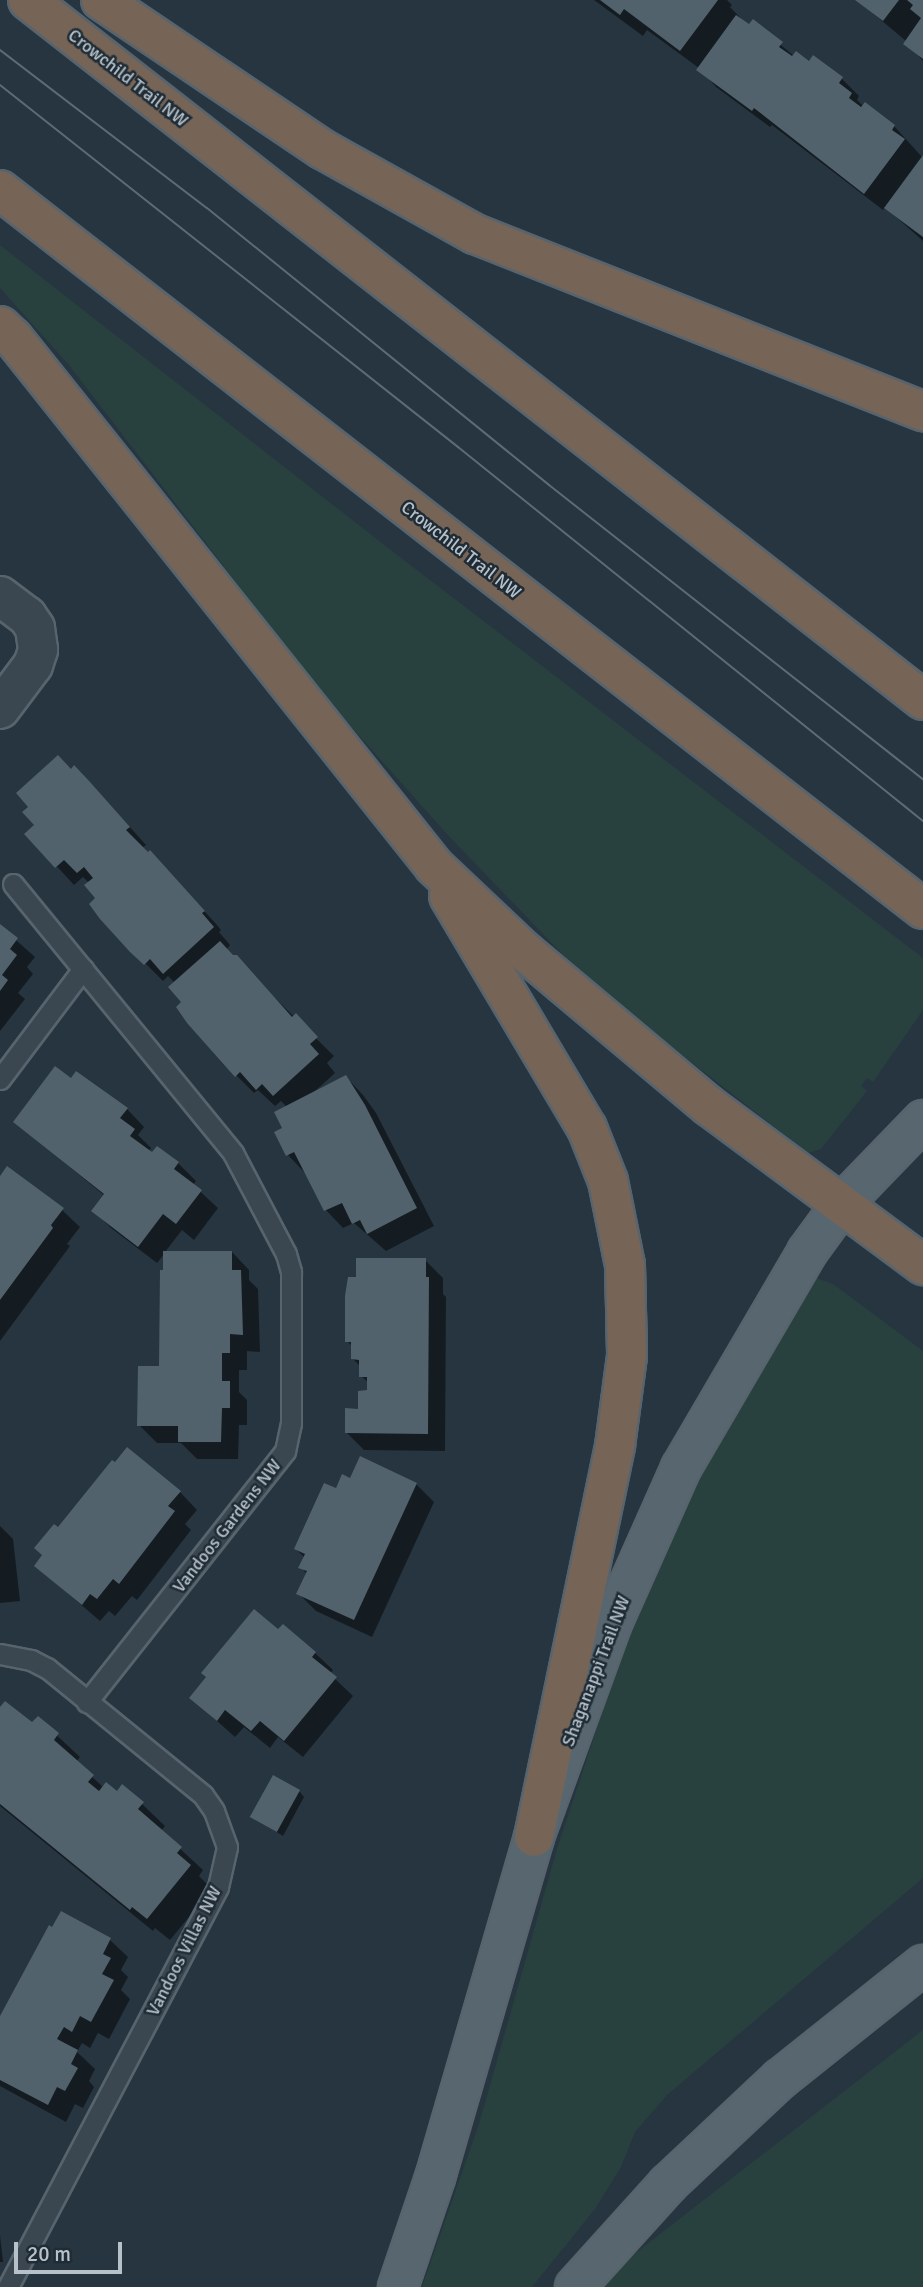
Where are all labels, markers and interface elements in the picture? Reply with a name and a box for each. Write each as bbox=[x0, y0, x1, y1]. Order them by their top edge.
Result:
street label: Crowchild Trail NW bbox=[64, 24, 192, 132]
street label: Crowchild Trail NW bbox=[397, 496, 525, 604]
street label: Vandoos Gardens NW bbox=[168, 1455, 286, 1597]
street label: Shaganappi Trail NW bbox=[557, 1593, 635, 1749]
street label: Vandoos Villas NW bbox=[142, 1882, 226, 2020]
scale bar bbox=[18, 2228, 126, 2272]
text: 20 m bbox=[27, 2241, 71, 2267]

